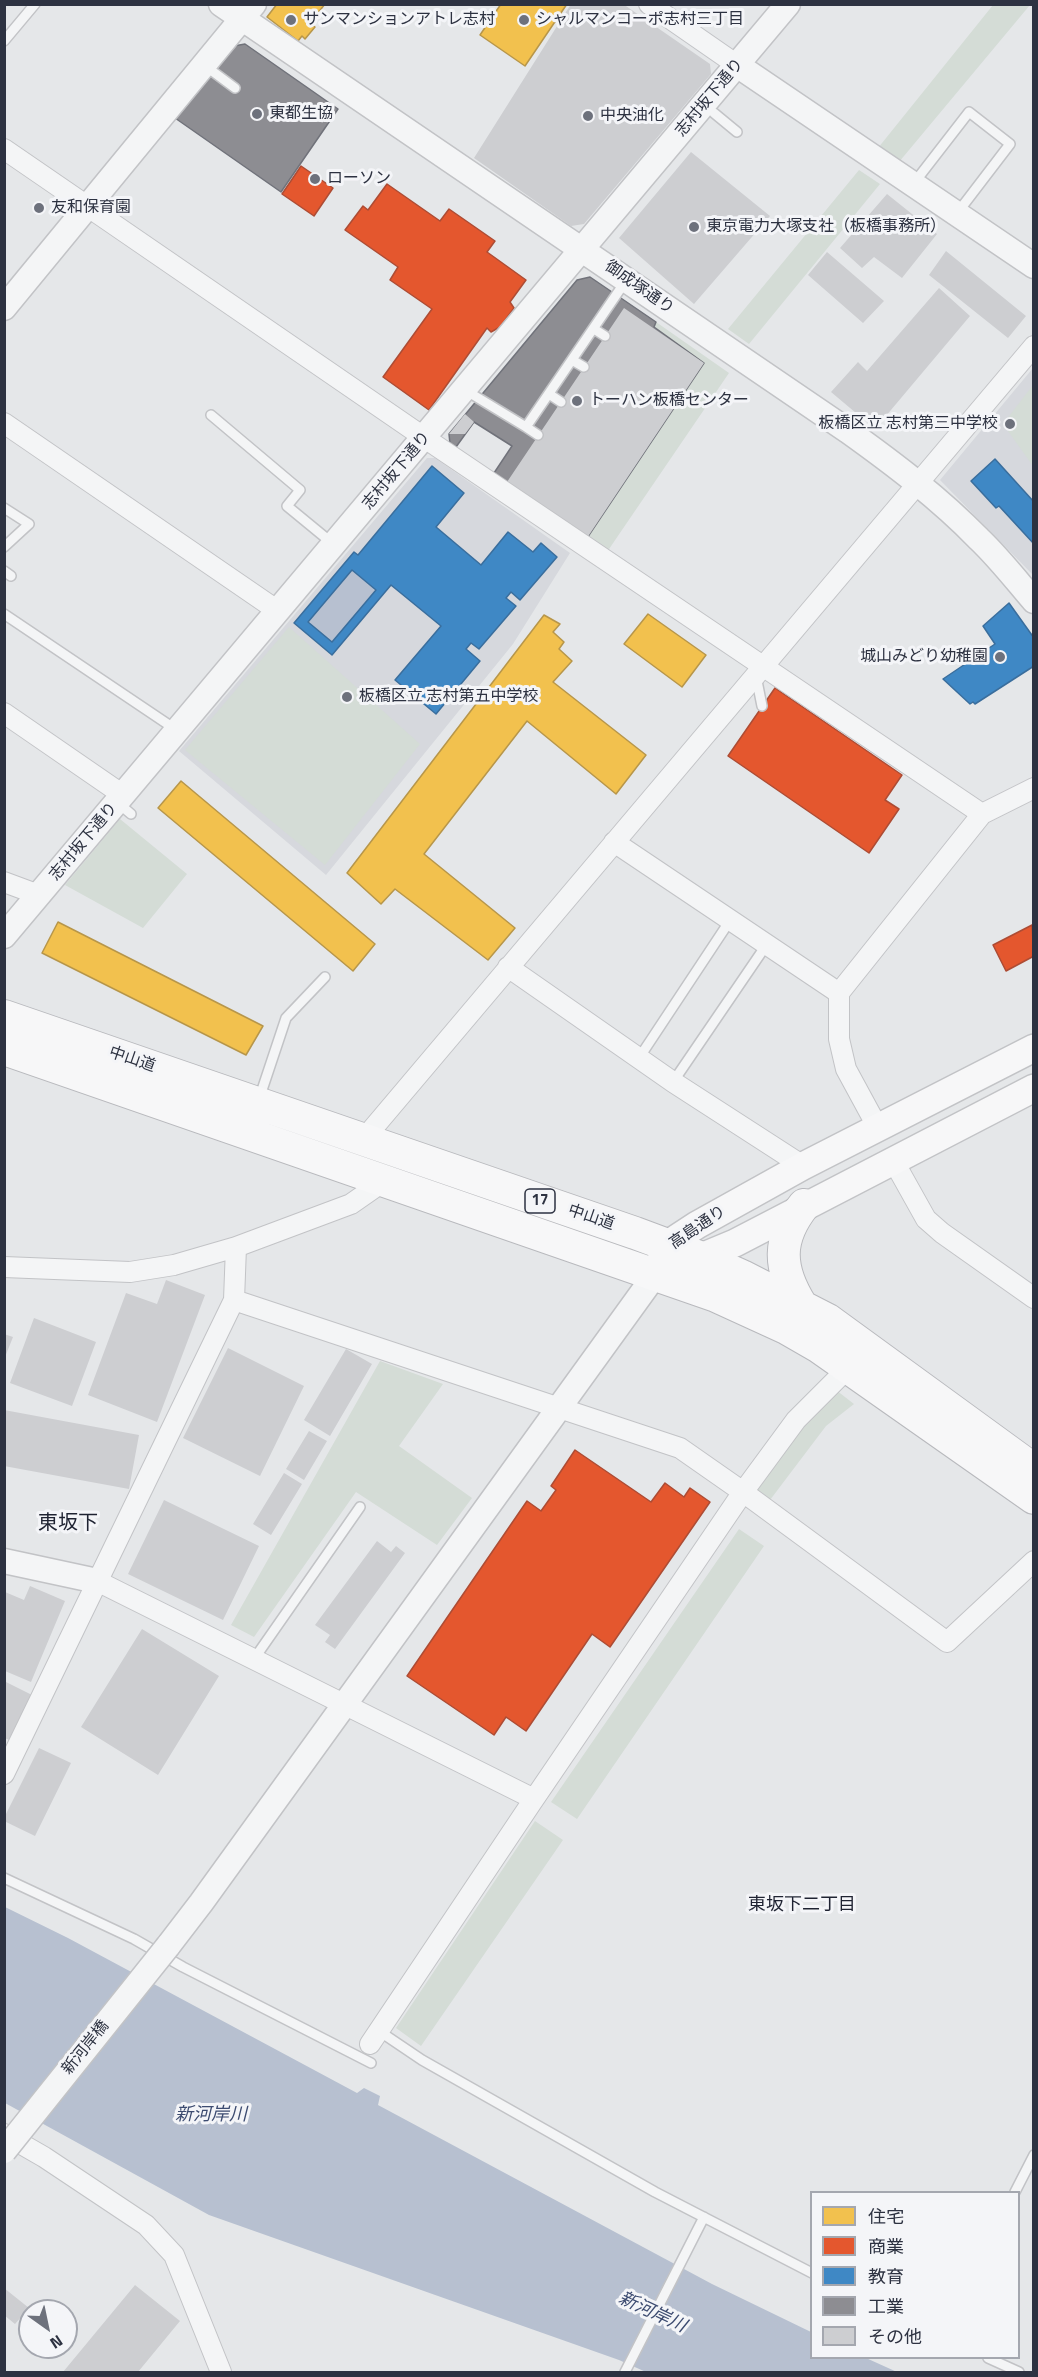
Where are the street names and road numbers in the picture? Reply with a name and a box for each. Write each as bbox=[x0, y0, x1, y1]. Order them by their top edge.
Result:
street label: 志村坂下通り bbox=[672, 55, 748, 141]
street label: 御成塚通り bbox=[601, 257, 677, 319]
street label: 志村坂下通り bbox=[359, 428, 435, 514]
street label: 志村坂下通り bbox=[46, 799, 122, 885]
street label: 中山道 bbox=[106, 1043, 158, 1077]
road number: 17 bbox=[525, 1189, 555, 1213]
street label: 中山道 bbox=[565, 1201, 617, 1235]
street label: 高島通り bbox=[666, 1202, 730, 1254]
street label: 新河岸橋 bbox=[58, 2017, 114, 2079]

